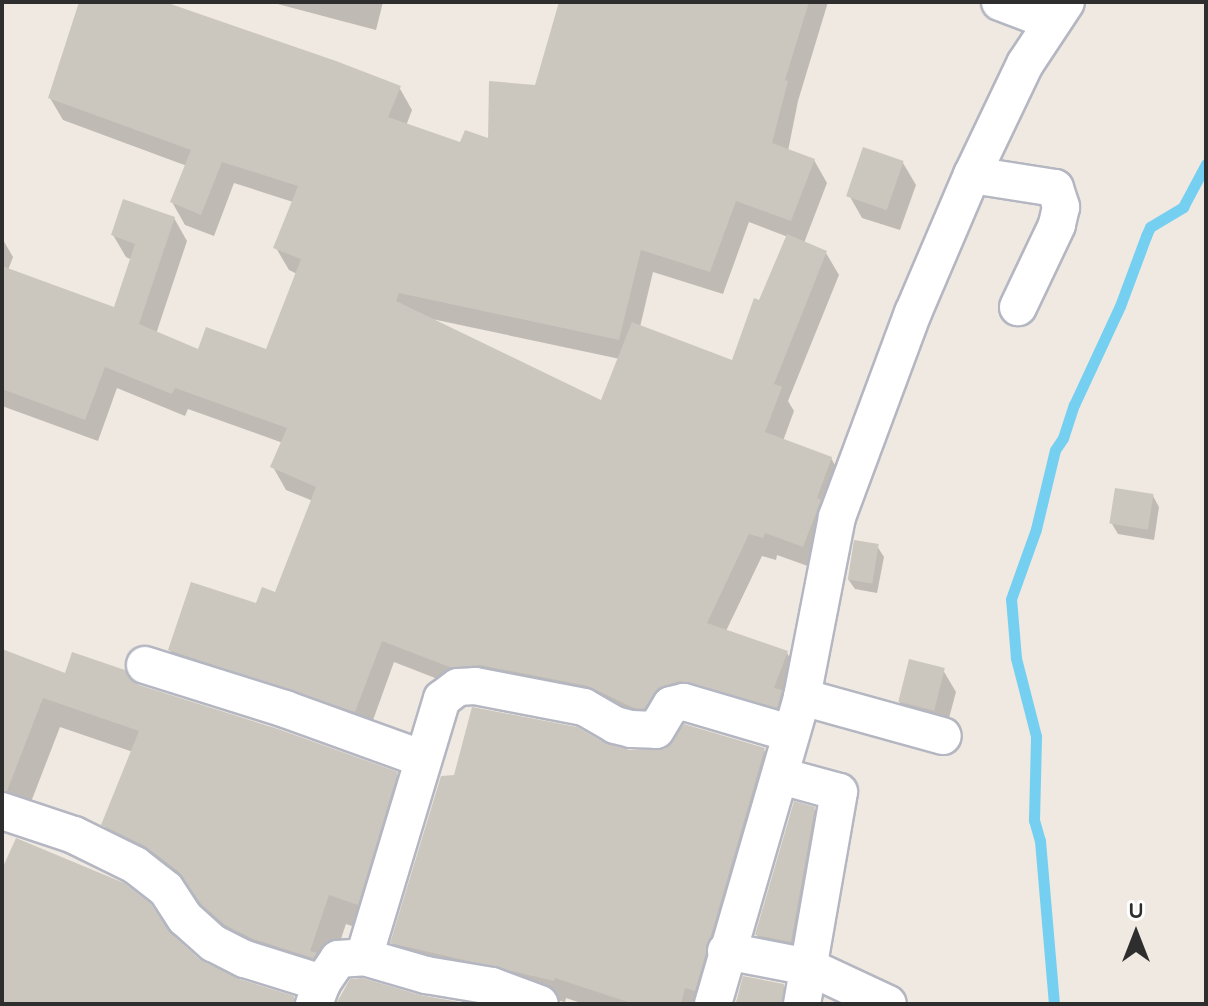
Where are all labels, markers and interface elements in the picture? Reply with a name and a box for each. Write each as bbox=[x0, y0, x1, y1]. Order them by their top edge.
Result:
north arrow bbox=[1096, 894, 1176, 974]
text: U bbox=[1128, 896, 1144, 924]

